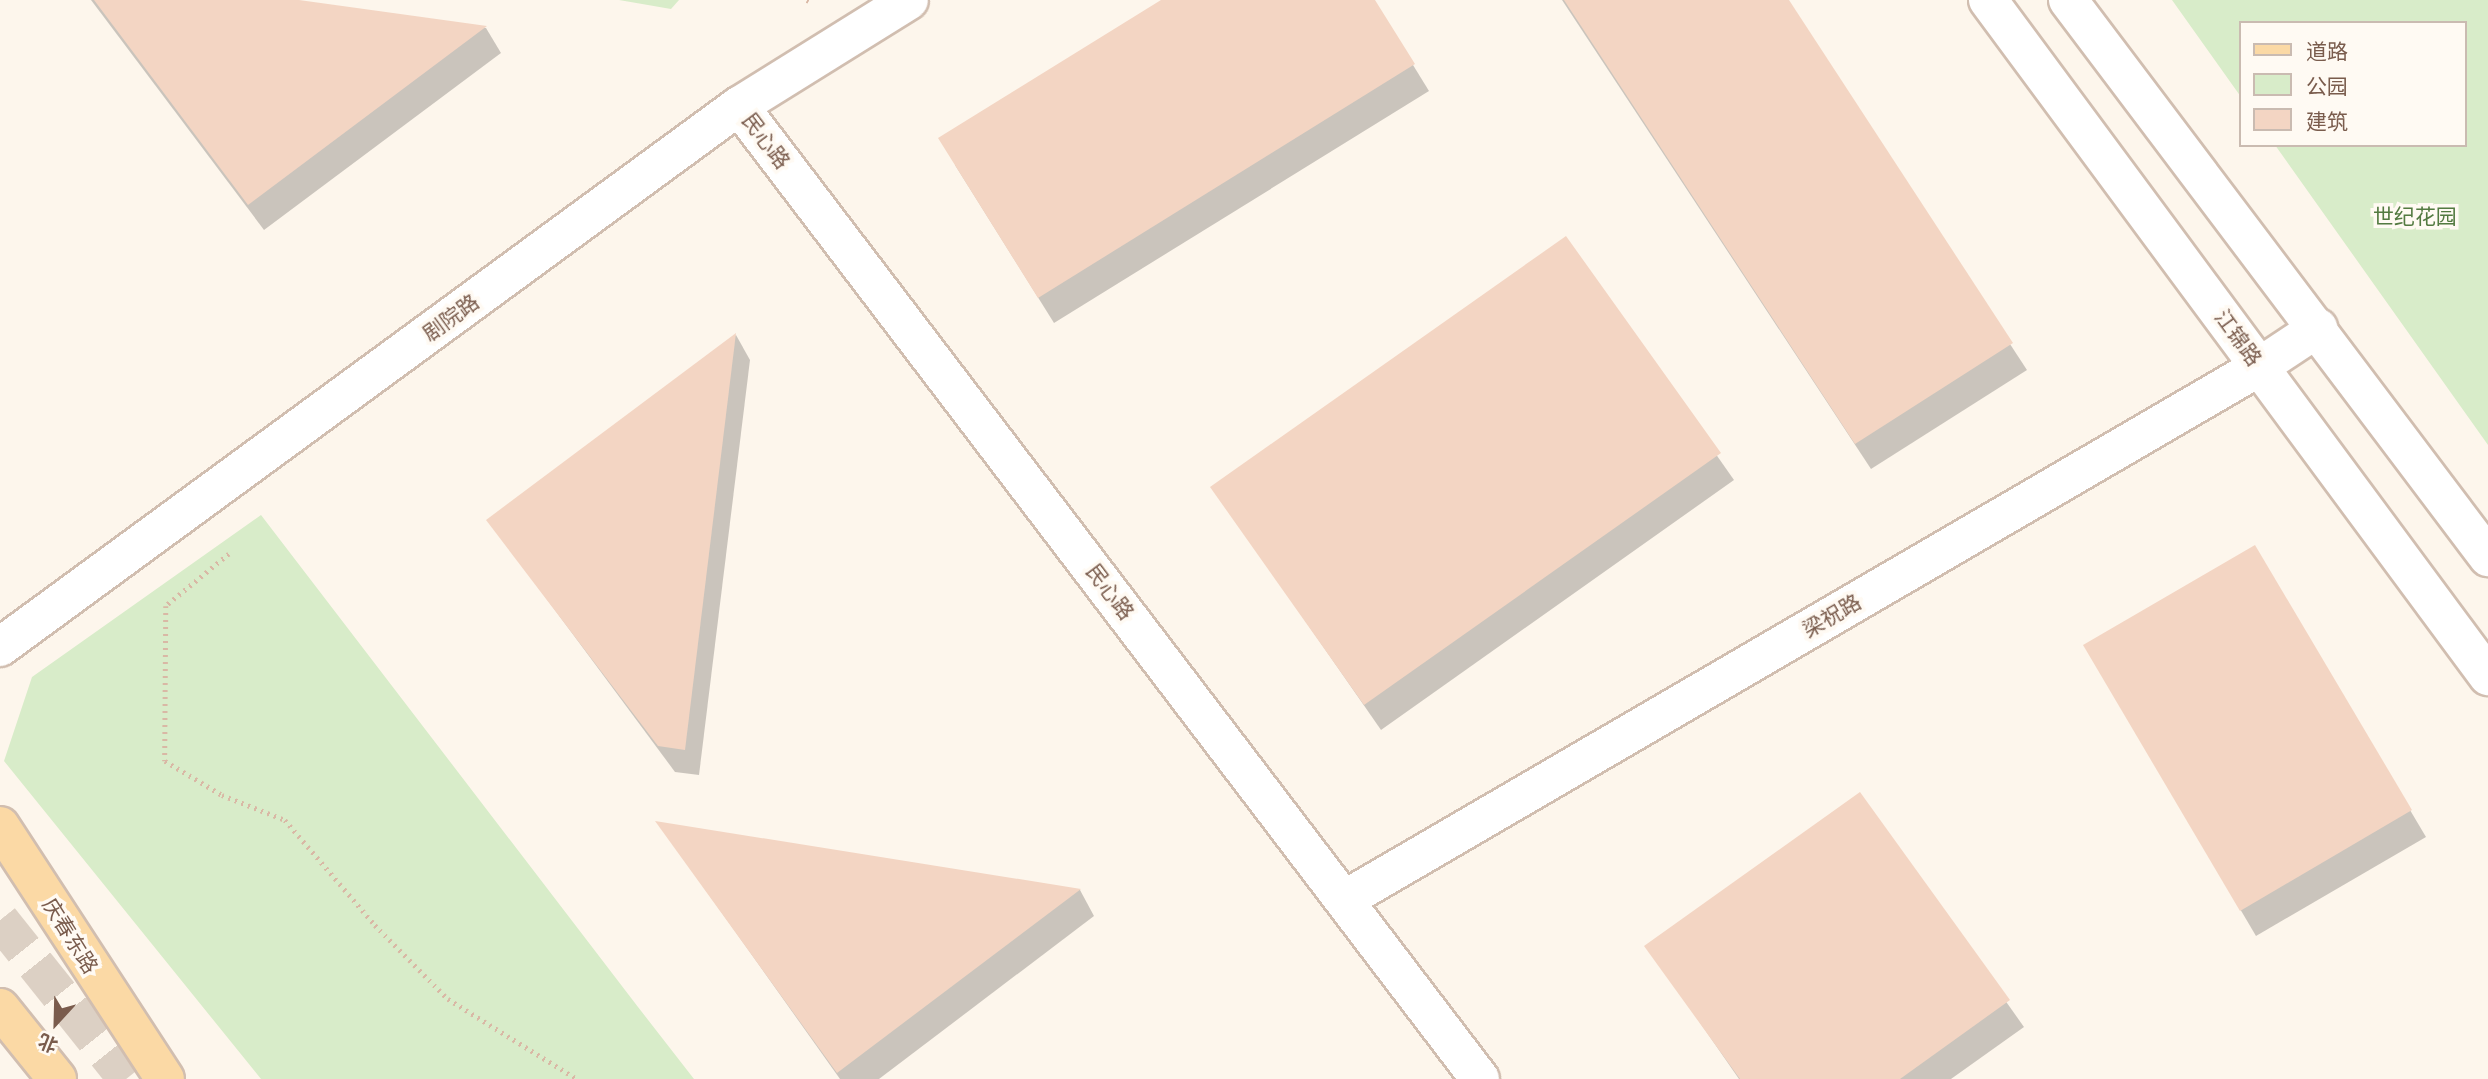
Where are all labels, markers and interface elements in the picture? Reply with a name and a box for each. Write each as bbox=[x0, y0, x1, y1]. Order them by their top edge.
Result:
legend bbox=[2240, 21, 2467, 147]
text: 道路 bbox=[2306, 39, 2348, 64]
text: 公园 bbox=[2306, 74, 2348, 99]
street label: 民心路 bbox=[737, 108, 795, 174]
text: 建筑 bbox=[2306, 109, 2348, 134]
park label: 世纪花园 bbox=[2373, 204, 2457, 230]
street label: 剧院路 bbox=[418, 289, 484, 347]
street label: 江锦路 bbox=[2209, 305, 2267, 371]
street label: 民心路 bbox=[1081, 559, 1139, 625]
street label: 梁祝路 bbox=[1798, 589, 1866, 643]
street label: 庆春东路 bbox=[37, 894, 103, 978]
north arrow bbox=[21, 988, 91, 1058]
text: 北 bbox=[35, 1029, 61, 1057]

